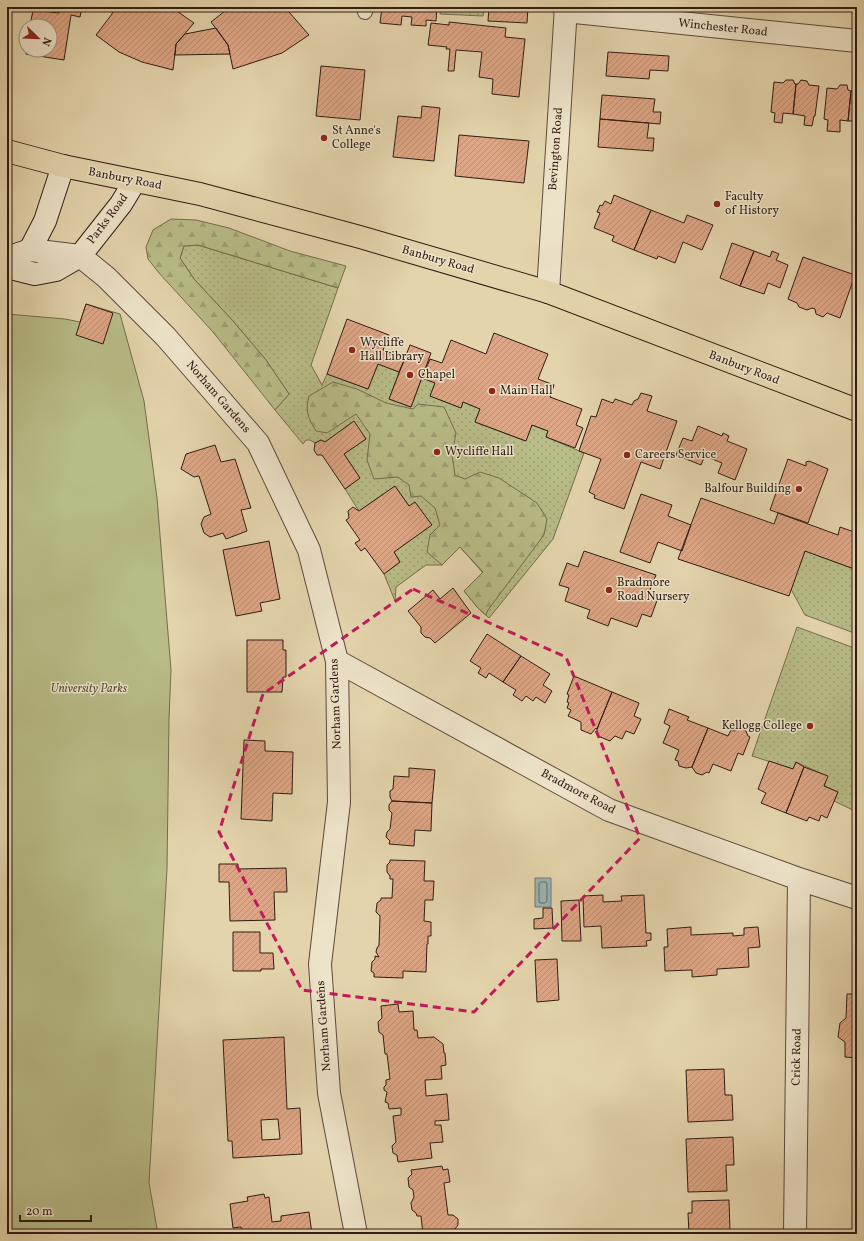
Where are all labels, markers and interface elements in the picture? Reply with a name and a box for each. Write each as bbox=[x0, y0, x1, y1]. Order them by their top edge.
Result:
street label: Winchester Road bbox=[678, 15, 769, 41]
north arrow bbox=[18, 18, 58, 58]
text: N bbox=[37, 35, 54, 48]
street label: Bevington Road bbox=[545, 107, 567, 191]
place label: St Anne's College bbox=[332, 123, 381, 153]
marker: St Anne's College bbox=[319, 133, 329, 143]
street label: Banbury Road bbox=[87, 164, 163, 194]
place label: Faculty of History bbox=[725, 189, 779, 219]
street label: Parks Road bbox=[84, 190, 132, 247]
marker: Faculty of History bbox=[712, 199, 722, 209]
street label: Banbury Road bbox=[400, 242, 476, 278]
place label: Wycliffe Hall Library bbox=[360, 335, 425, 365]
marker: Wycliffe Hall Library bbox=[347, 345, 357, 355]
street label: Banbury Road bbox=[706, 347, 782, 389]
street label: Norham Gardens bbox=[182, 357, 254, 437]
place label: Chapel bbox=[418, 367, 456, 383]
marker: Chapel bbox=[405, 370, 415, 380]
place label: Main Hall bbox=[500, 383, 553, 399]
marker: Main Hall bbox=[487, 386, 497, 396]
place label: Wycliffe Hall bbox=[445, 444, 514, 460]
marker: Wycliffe Hall bbox=[432, 447, 442, 457]
place label: Careers Service bbox=[635, 447, 716, 463]
marker: Careers Service bbox=[622, 450, 632, 460]
place label: Balfour Building bbox=[704, 481, 791, 497]
marker: Balfour Building bbox=[794, 484, 804, 494]
place label: Bradmore Road Nursery bbox=[617, 575, 690, 605]
marker: Bradmore Road Nursery bbox=[604, 585, 614, 595]
street label: Norham Gardens bbox=[326, 658, 346, 750]
park label: University Parks bbox=[51, 681, 128, 697]
place label: Kellogg College bbox=[722, 718, 802, 734]
marker: Kellogg College bbox=[805, 721, 815, 731]
street label: Bradmore Road bbox=[538, 766, 618, 819]
street label: Norham Gardens bbox=[313, 980, 335, 1072]
street label: Crick Road bbox=[788, 1028, 806, 1086]
scale bar bbox=[20, 1197, 91, 1223]
text: 20 m bbox=[26, 1204, 53, 1220]

